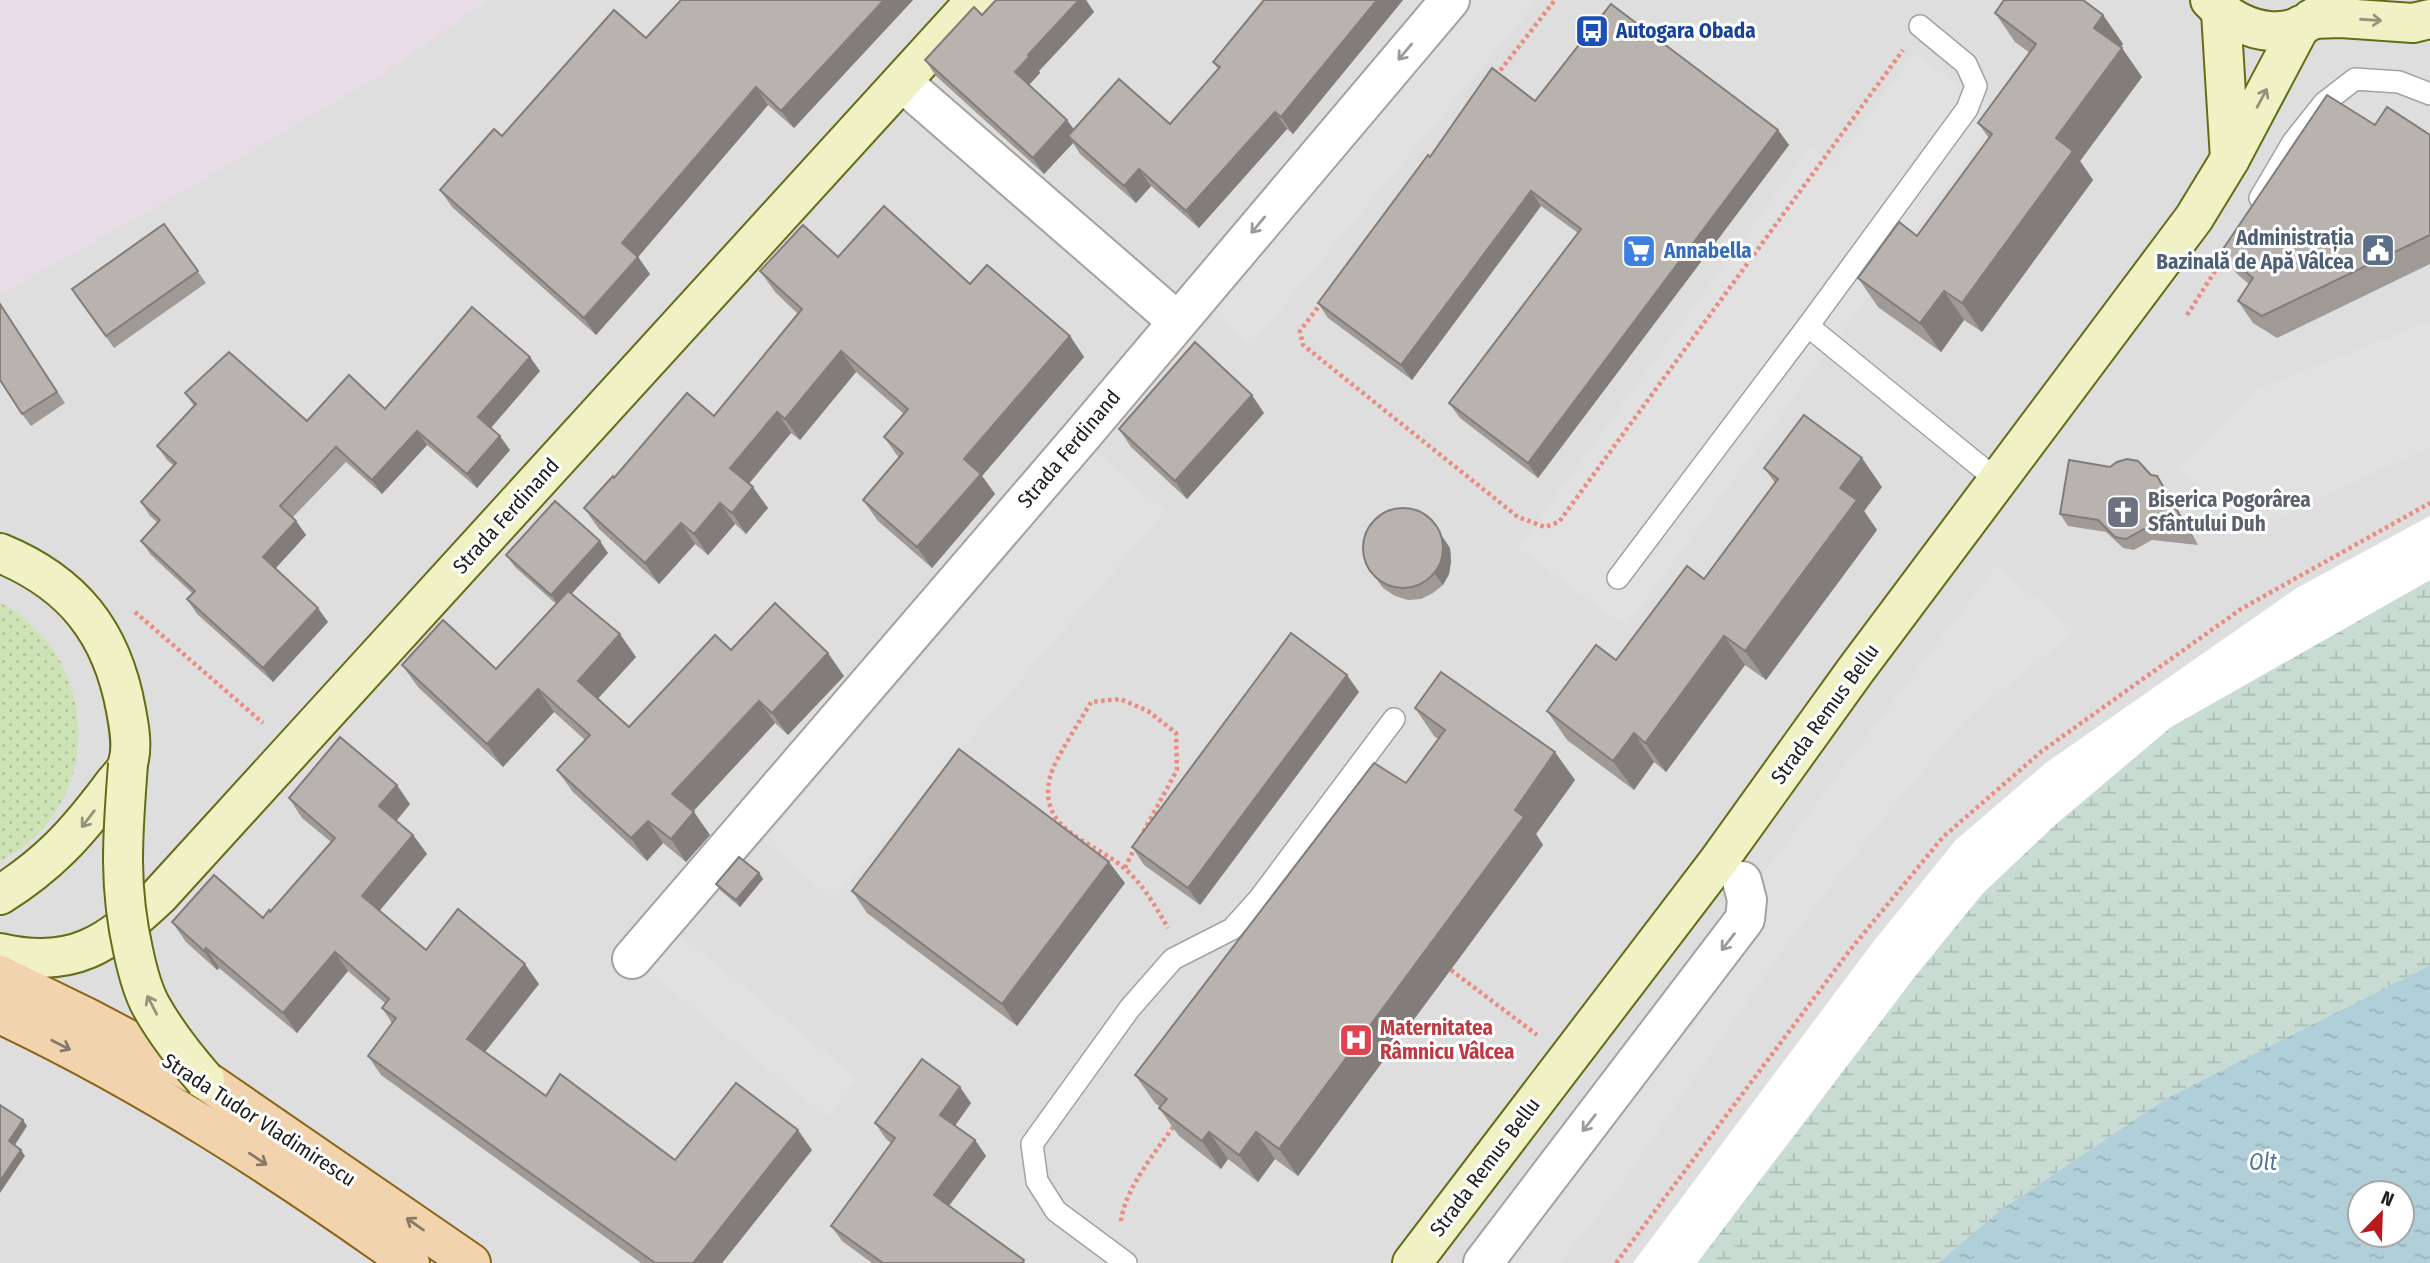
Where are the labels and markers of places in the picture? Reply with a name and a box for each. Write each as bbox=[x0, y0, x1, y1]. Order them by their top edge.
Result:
bus stop icon: Autogara Obada bbox=[1573, 12, 1611, 50]
place label: Autogara Obada bbox=[1615, 18, 1756, 44]
place label: Administrația Bazinală de Apă Vâlcea bbox=[2156, 225, 2354, 275]
public building icon: Administrația Bazinală de Apă Vâlcea bbox=[2359, 231, 2397, 269]
supermarket icon: Annabella bbox=[1620, 232, 1658, 270]
place label: Annabella bbox=[1663, 238, 1752, 264]
place label: Biserica Pogorârea Sfântului Duh bbox=[2148, 487, 2311, 537]
church icon: Biserica Pogorârea Sfântului Duh bbox=[2104, 493, 2142, 531]
place label: Maternitatea Râmnicu Vâlcea bbox=[1380, 1015, 1514, 1065]
hospital icon: Maternitatea Râmnicu Vâlcea bbox=[1337, 1021, 1375, 1059]

